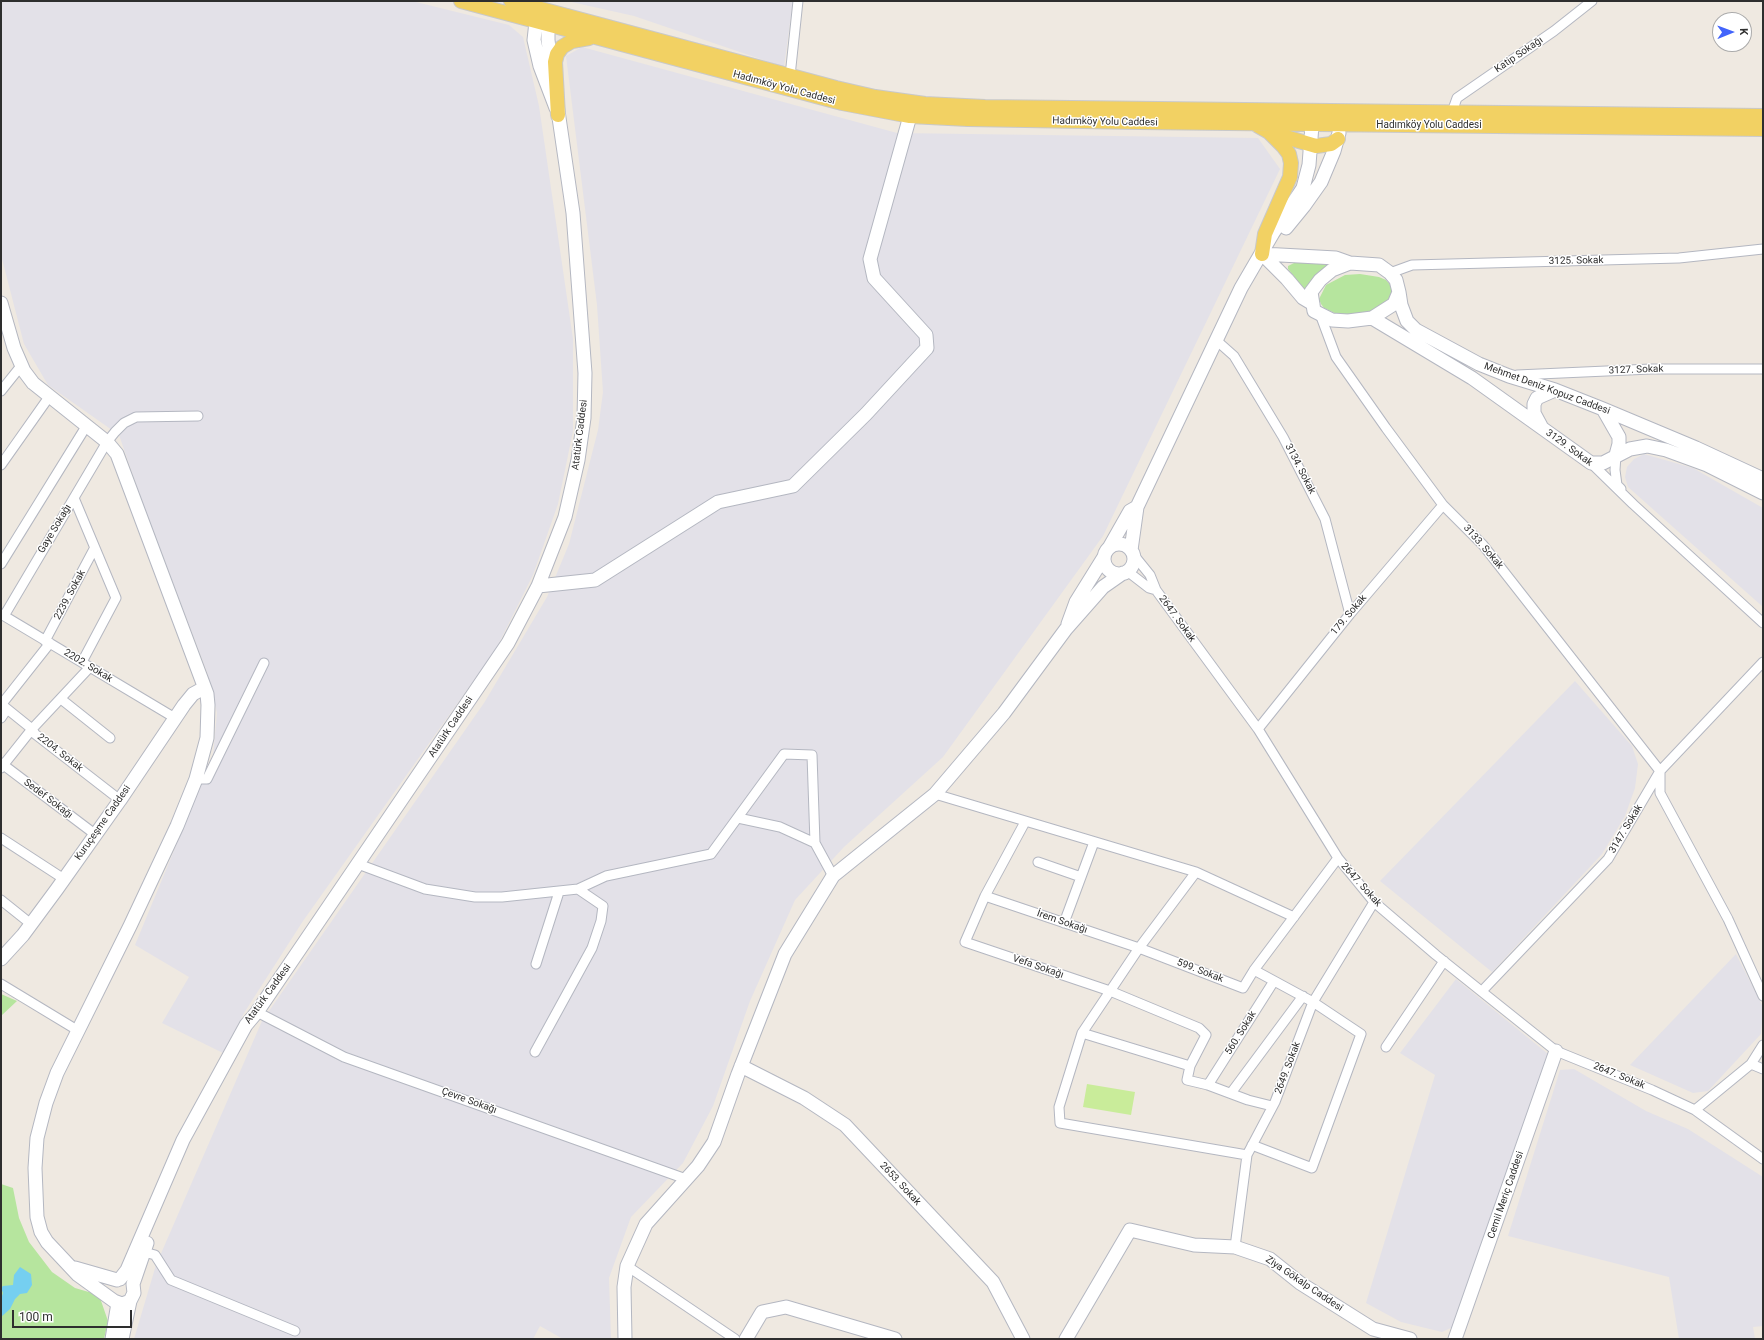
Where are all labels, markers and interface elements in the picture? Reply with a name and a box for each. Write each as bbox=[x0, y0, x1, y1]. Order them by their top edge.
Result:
north arrow bbox=[1712, 12, 1752, 52]
text: K bbox=[1737, 28, 1750, 35]
street label: Katip Sokağı bbox=[1493, 34, 1545, 76]
street label: Hadımköy Yolu Caddesi bbox=[732, 69, 836, 107]
street label: Hadımköy Yolu Caddesi bbox=[1052, 115, 1158, 129]
street label: Hadımköy Yolu Caddesi bbox=[1376, 119, 1482, 131]
street label: 3125. Sokak bbox=[1548, 255, 1604, 267]
street label: Mehmet Deniz Kopuz Caddesi bbox=[1482, 361, 1612, 417]
street label: 3127. Sokak bbox=[1608, 363, 1664, 377]
street label: Atatürk Caddesi bbox=[570, 399, 590, 471]
street label: 3129. Sokak bbox=[1543, 427, 1595, 469]
street label: 3134. Sokak bbox=[1282, 442, 1318, 496]
street label: Gaye Sokağı bbox=[36, 502, 74, 556]
street label: 3133. Sokak bbox=[1460, 522, 1506, 572]
street label: 2239. Sokak bbox=[52, 568, 88, 622]
street label: 179. Sokak bbox=[1329, 592, 1369, 638]
street label: 2647. Sokak bbox=[1156, 593, 1198, 645]
street label: 2202. Sokak bbox=[61, 647, 115, 685]
street label: Atatürk Caddesi bbox=[426, 694, 476, 760]
street label: 2204. Sokak bbox=[35, 731, 85, 775]
street label: Sedef Sokağı bbox=[21, 777, 75, 821]
street label: Kuruçeşme Caddesi bbox=[73, 783, 133, 863]
street label: 3147. Sokak bbox=[1607, 802, 1645, 856]
street label: 2647. Sokak bbox=[1338, 861, 1384, 909]
street label: İrem Sokağı bbox=[1035, 908, 1089, 936]
street label: Vefa Sokağı bbox=[1011, 953, 1065, 981]
street label: 599. Sokak bbox=[1175, 957, 1225, 985]
street label: Atatürk Caddesi bbox=[242, 962, 294, 1026]
street label: 560. Sokak bbox=[1223, 1009, 1259, 1057]
street label: 2649. Sokak bbox=[1273, 1040, 1303, 1096]
street label: 2647. Sokak bbox=[1591, 1060, 1647, 1092]
street label: Çevre Sokağı bbox=[440, 1085, 498, 1117]
street label: Cemil Meriç Caddesi bbox=[1485, 1150, 1527, 1240]
street label: 2653. Sokak bbox=[877, 1160, 923, 1208]
street label: Ziya Gökalp Caddesi bbox=[1263, 1254, 1345, 1314]
scale bar bbox=[14, 1302, 134, 1328]
text: 100 m bbox=[19, 1310, 53, 1324]

